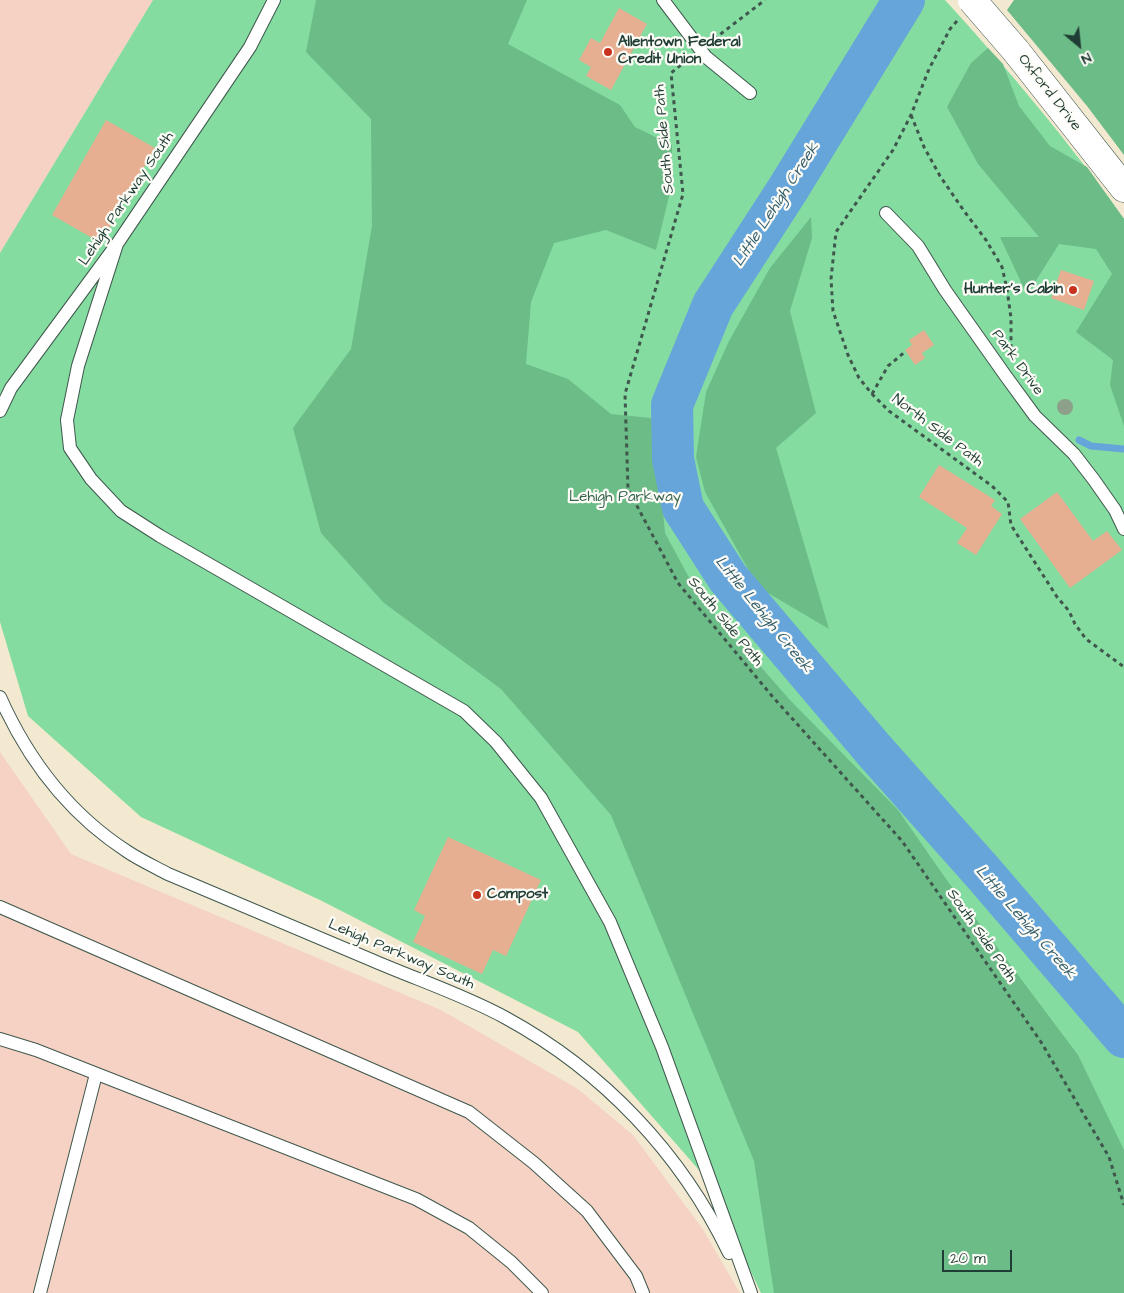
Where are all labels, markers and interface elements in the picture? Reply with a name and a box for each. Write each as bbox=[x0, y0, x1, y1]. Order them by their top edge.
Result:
north arrow bbox=[1054, 20, 1104, 70]
place label: Allentown Federal Credit Union bbox=[618, 34, 741, 69]
marker: Allentown Federal Credit Union bbox=[602, 46, 614, 58]
text: N bbox=[1077, 47, 1095, 69]
street label: Oxford Drive bbox=[1013, 51, 1085, 135]
street label: South Side Path bbox=[651, 84, 679, 194]
street label: Lehigh Parkway South bbox=[76, 129, 178, 269]
water label: Little Lehigh Creek bbox=[730, 139, 824, 271]
place label: Hunter's Cabin bbox=[964, 281, 1063, 299]
marker: Hunter's Cabin bbox=[1067, 284, 1079, 296]
street label: Park Drive bbox=[987, 327, 1047, 399]
street label: North Side Path bbox=[888, 391, 986, 471]
park label: Lehigh Parkway bbox=[569, 489, 681, 507]
water label: Little Lehigh Creek bbox=[710, 553, 816, 677]
street label: South Side Path bbox=[684, 574, 766, 670]
water label: Little Lehigh Creek bbox=[971, 862, 1079, 984]
place label: Compost bbox=[487, 886, 548, 904]
street label: South Side Path bbox=[942, 886, 1020, 986]
marker: Compost bbox=[471, 889, 483, 901]
street label: Lehigh Parkway South bbox=[325, 916, 477, 994]
scale bar bbox=[944, 1240, 1014, 1272]
text: 20 m bbox=[950, 1248, 986, 1269]

